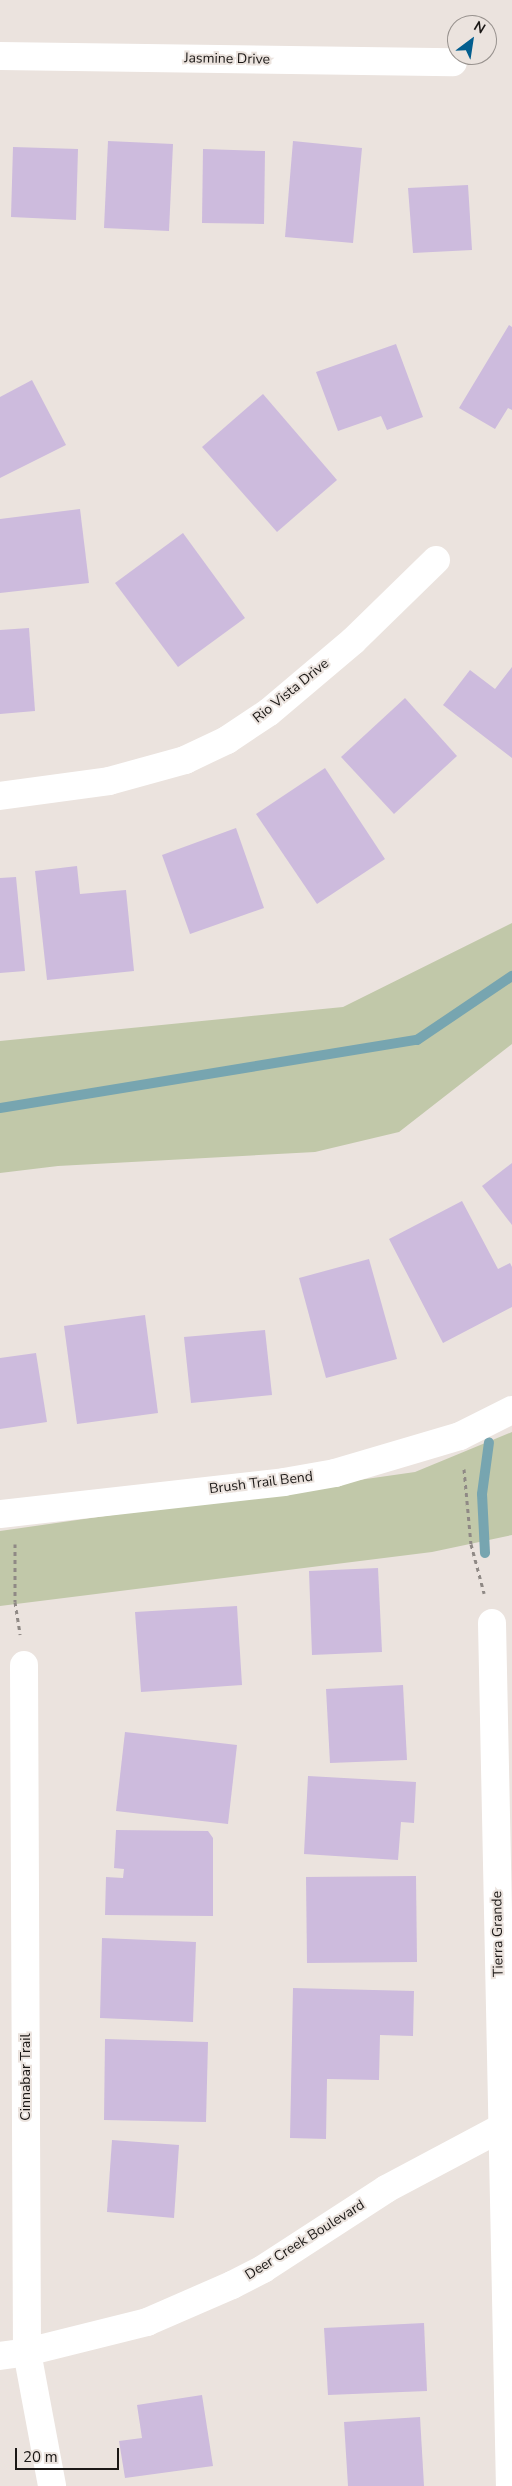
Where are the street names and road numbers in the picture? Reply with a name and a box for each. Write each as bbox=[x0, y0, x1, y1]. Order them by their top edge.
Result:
street label: Jasmine Drive bbox=[184, 50, 270, 68]
street label: Rio Vista Drive bbox=[250, 655, 332, 727]
street label: Brush Trail Bend bbox=[208, 1468, 314, 1498]
street label: Tierra Grande bbox=[489, 1891, 507, 1977]
street label: Cinnabar Trail bbox=[18, 2033, 34, 2121]
street label: Deer Creek Boulevard bbox=[242, 2196, 368, 2284]

